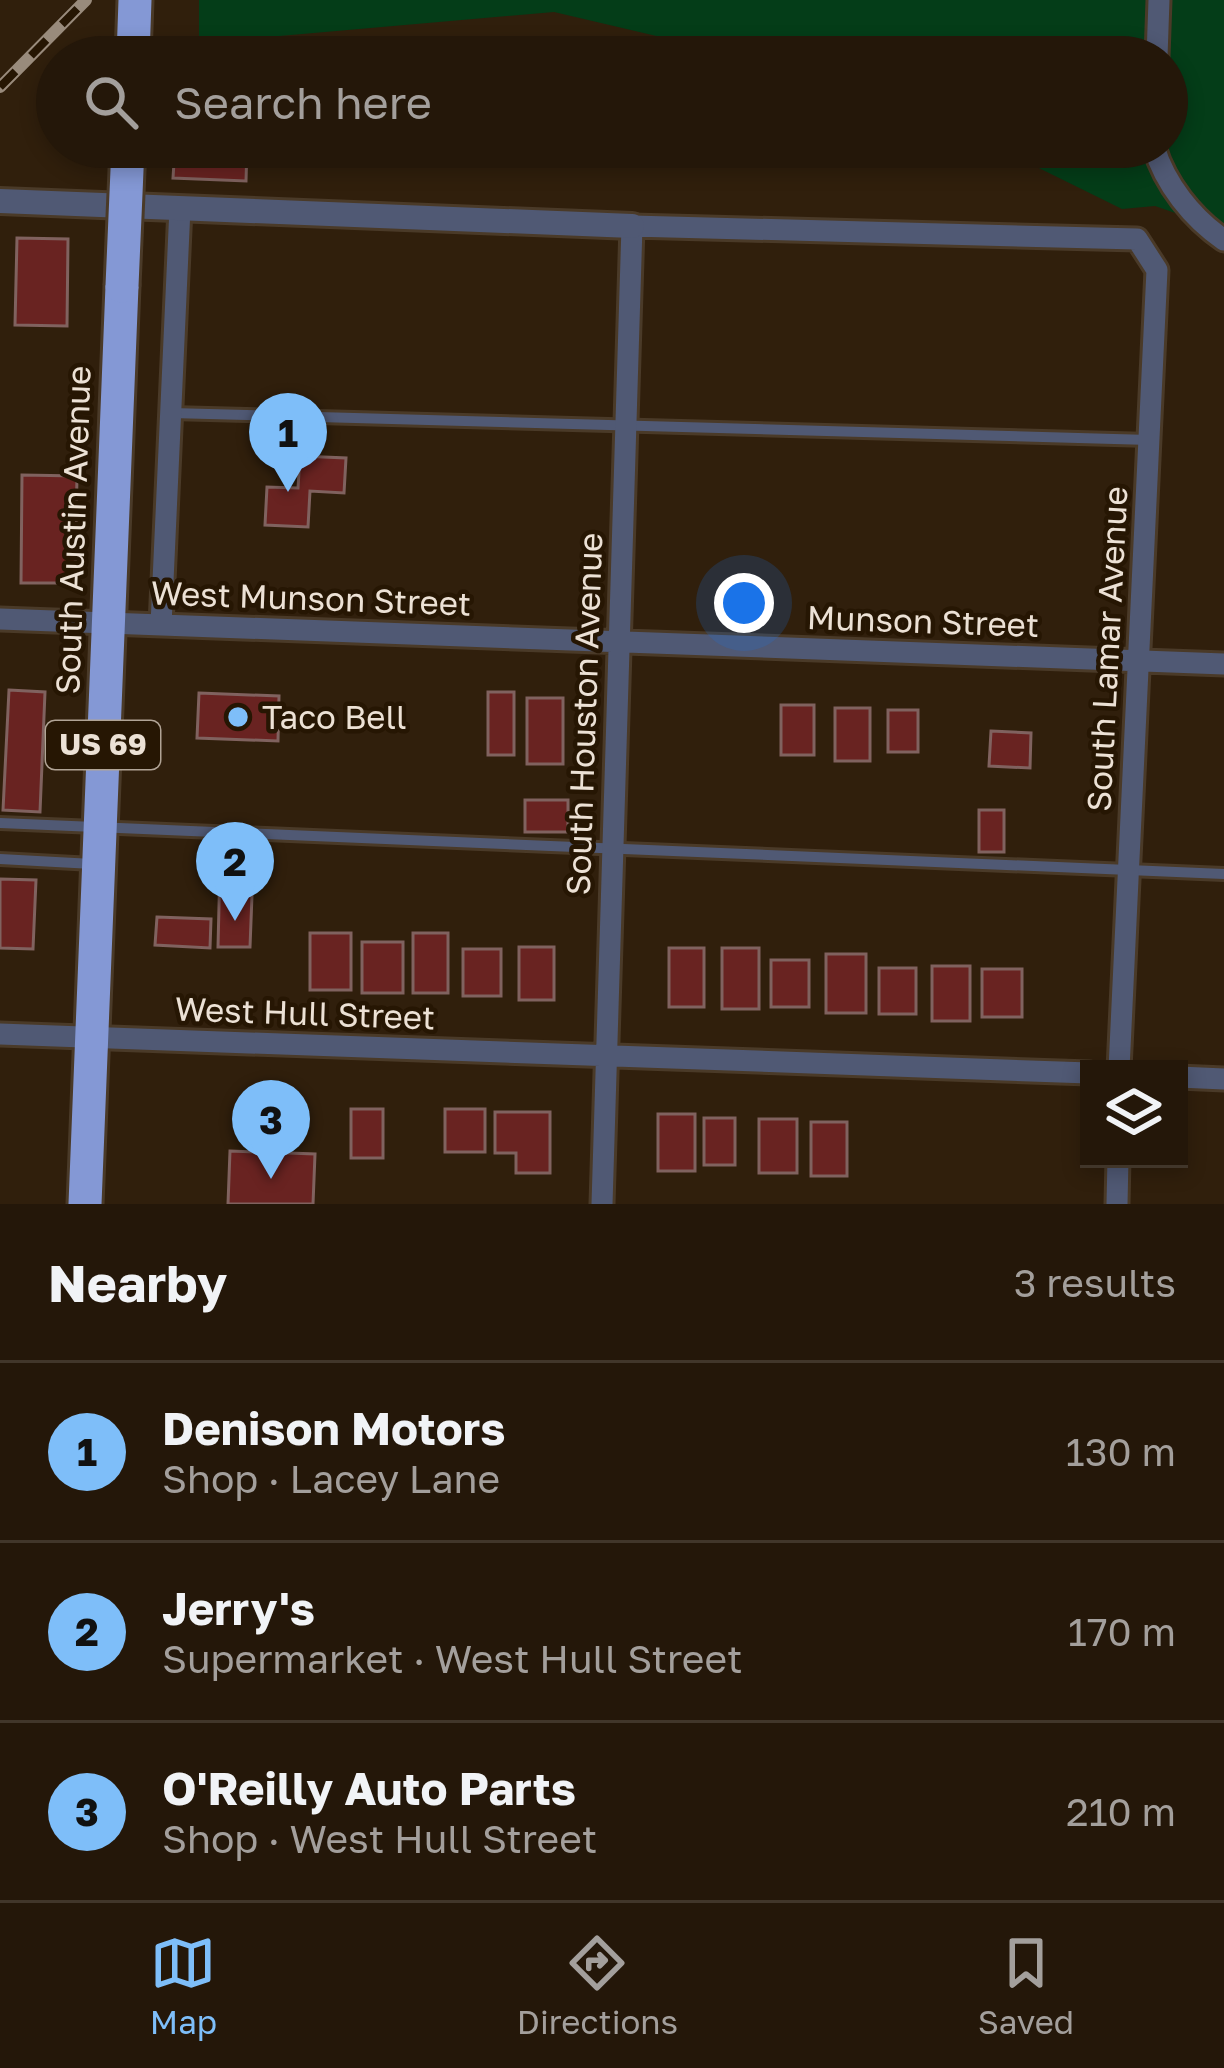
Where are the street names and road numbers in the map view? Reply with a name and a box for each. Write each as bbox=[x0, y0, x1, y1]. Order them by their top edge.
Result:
street label: South Austin Avenue bbox=[47, 365, 98, 695]
street label: South Lamar Avenue bbox=[1078, 485, 1135, 813]
street label: South Houston Avenue bbox=[558, 532, 609, 896]
street label: West Munson Street bbox=[150, 572, 472, 623]
street label: Munson Street bbox=[806, 597, 1040, 644]
road number: US 69 bbox=[46, 721, 160, 769]
street label: West Hull Street bbox=[174, 988, 436, 1037]

